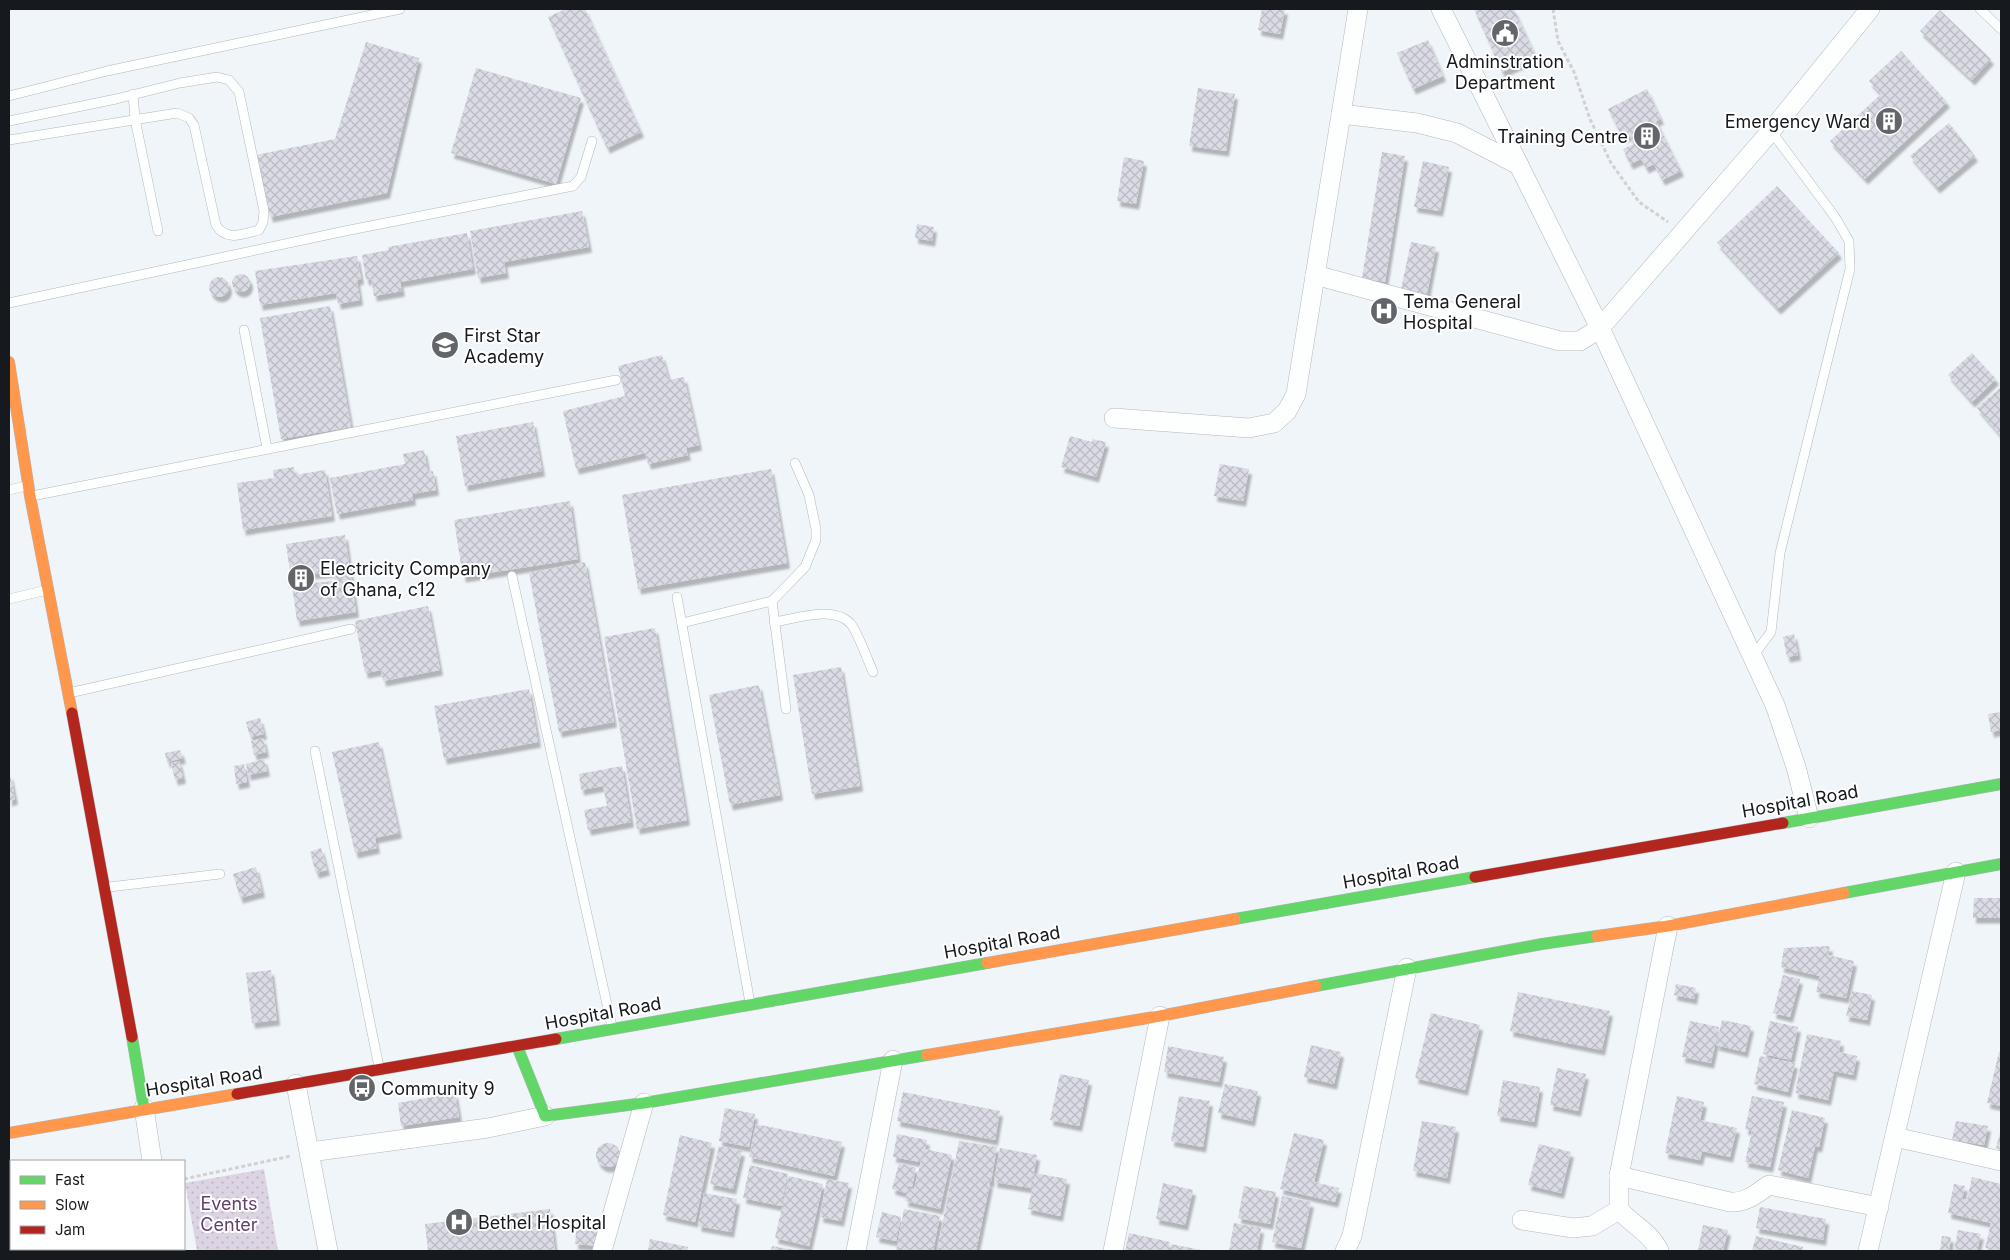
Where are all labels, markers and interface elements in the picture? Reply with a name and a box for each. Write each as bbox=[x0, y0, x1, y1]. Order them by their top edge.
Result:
public building icon: Adminstration Department bbox=[1490, 18, 1520, 48]
place label: Adminstration Department bbox=[1446, 51, 1564, 93]
building icon: Emergency Ward bbox=[1874, 106, 1904, 136]
place label: Emergency Ward bbox=[1725, 111, 1870, 132]
building icon: Training Centre bbox=[1632, 121, 1662, 151]
place label: Training Centre bbox=[1497, 126, 1628, 147]
place label: Tema General Hospital bbox=[1403, 291, 1521, 333]
hospital icon: Tema General Hospital bbox=[1369, 296, 1399, 326]
place label: First Star Academy bbox=[464, 325, 544, 367]
school or university icon: First Star Academy bbox=[430, 330, 460, 360]
place label: Electricity Company of Ghana, c12 bbox=[320, 558, 491, 600]
building icon: Electricity Company of Ghana, c12 bbox=[286, 563, 316, 593]
street label: Hospital Road bbox=[1740, 780, 1860, 822]
street label: Hospital Road bbox=[1341, 851, 1461, 893]
street label: Hospital Road bbox=[942, 921, 1062, 963]
street label: Hospital Road bbox=[543, 992, 663, 1034]
street label: Hospital Road bbox=[144, 1061, 264, 1101]
bus stop icon: Community 9 bbox=[347, 1073, 377, 1103]
place label: Community 9 bbox=[381, 1078, 495, 1099]
legend bbox=[10, 1160, 185, 1250]
text: Fast bbox=[55, 1170, 85, 1189]
park label: Events Center bbox=[200, 1193, 258, 1235]
text: Slow bbox=[55, 1195, 89, 1214]
hospital icon: Bethel Hospital bbox=[444, 1207, 474, 1237]
place label: Bethel Hospital bbox=[478, 1212, 606, 1233]
text: Jam bbox=[55, 1220, 85, 1239]

